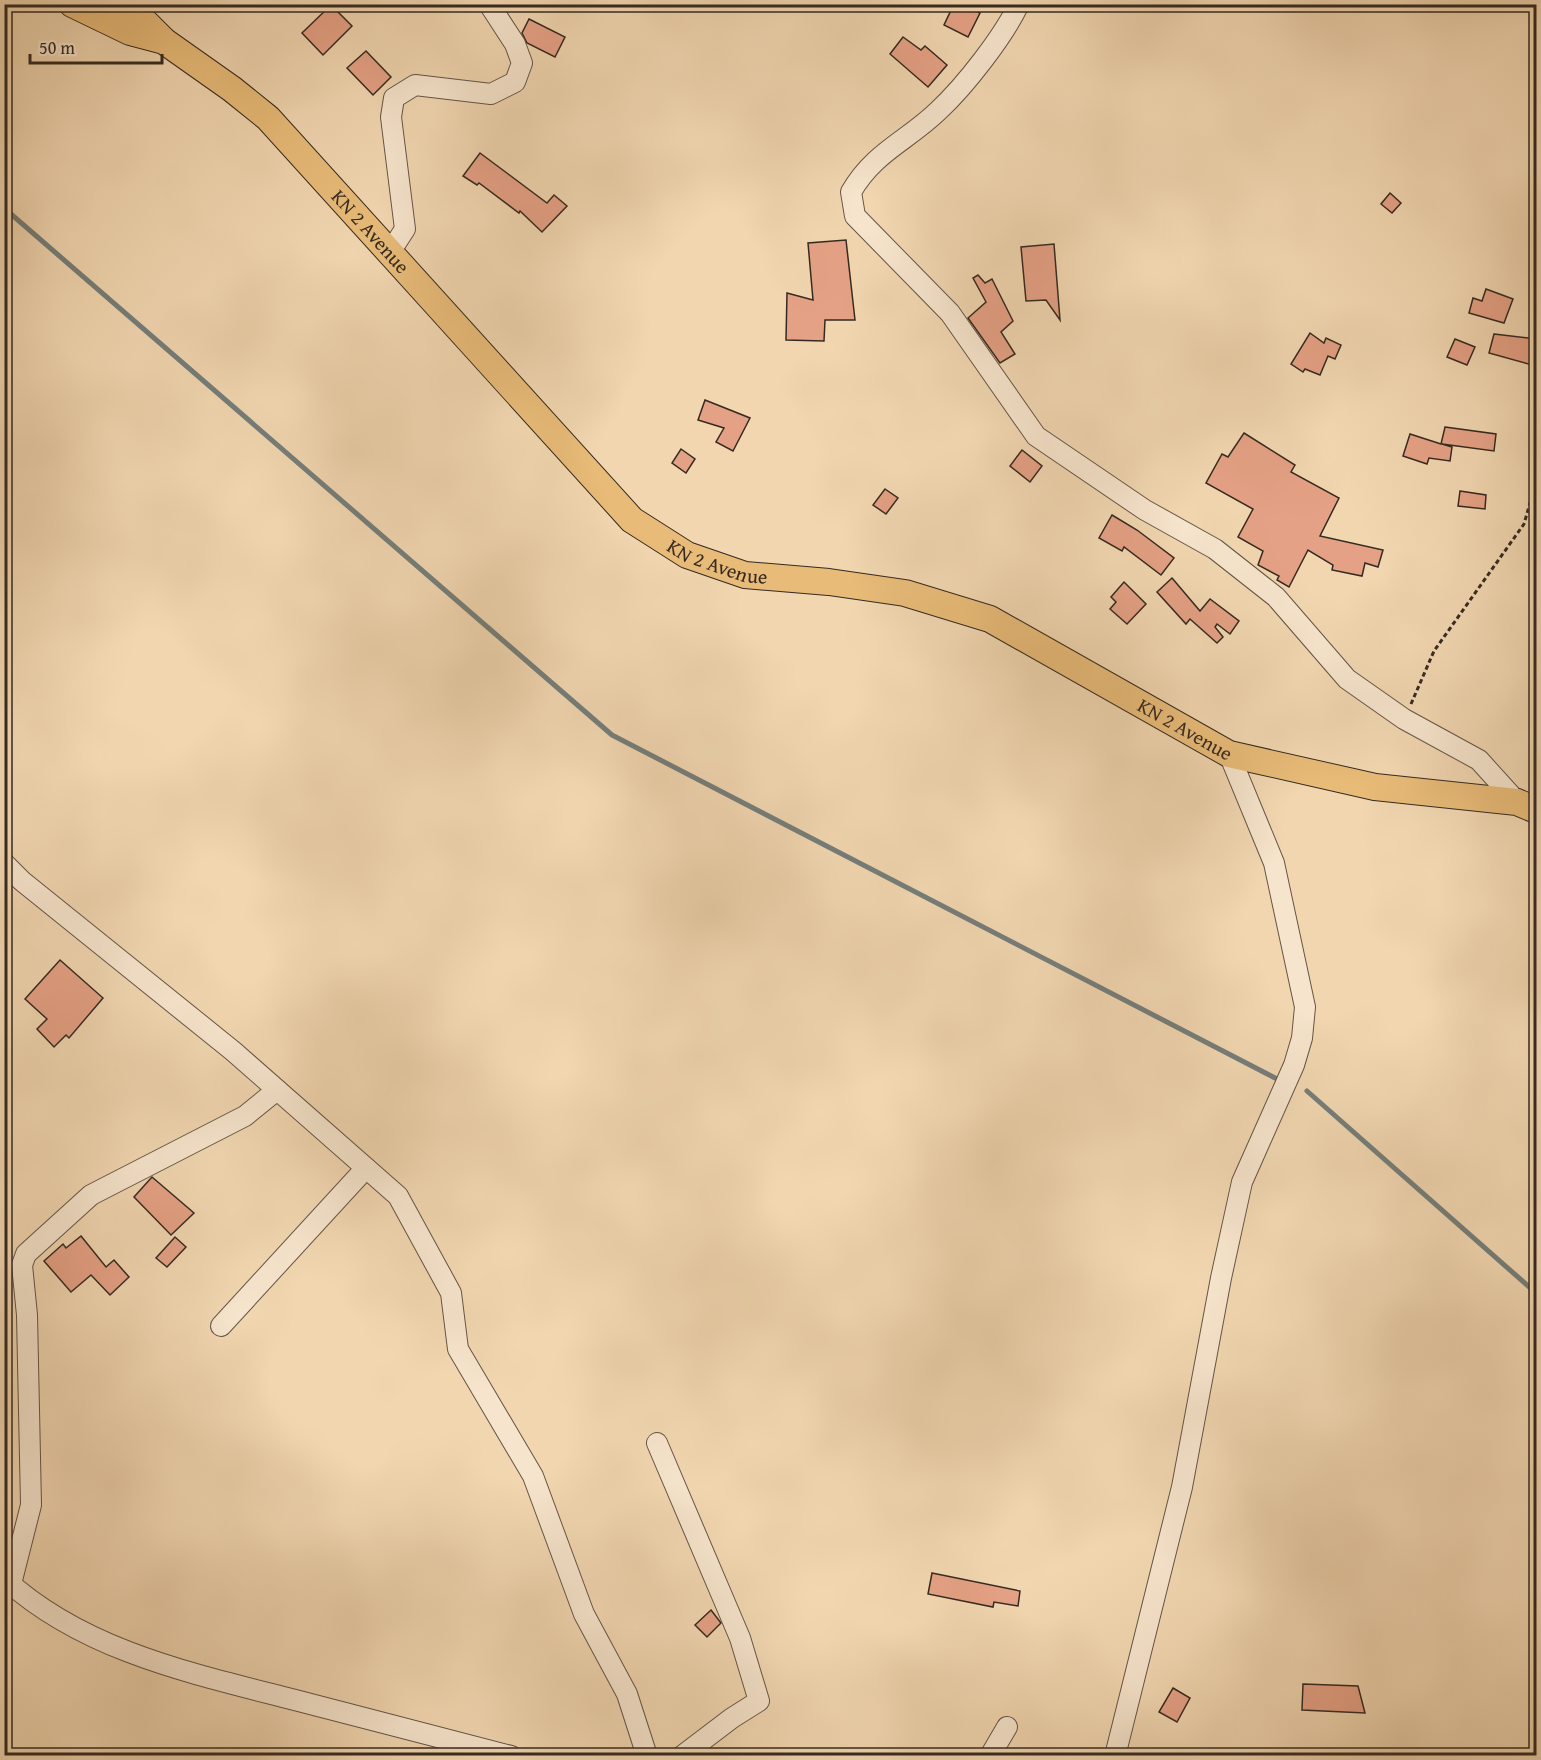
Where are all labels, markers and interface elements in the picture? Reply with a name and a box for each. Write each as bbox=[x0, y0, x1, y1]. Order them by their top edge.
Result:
scale bar bbox=[30, 27, 162, 65]
text: 50 m bbox=[39, 34, 75, 61]
street label: KN 2 Avenue bbox=[325, 182, 417, 280]
street label: KN 2 Avenue bbox=[662, 531, 769, 591]
street label: KN 2 Avenue bbox=[1133, 690, 1238, 767]

